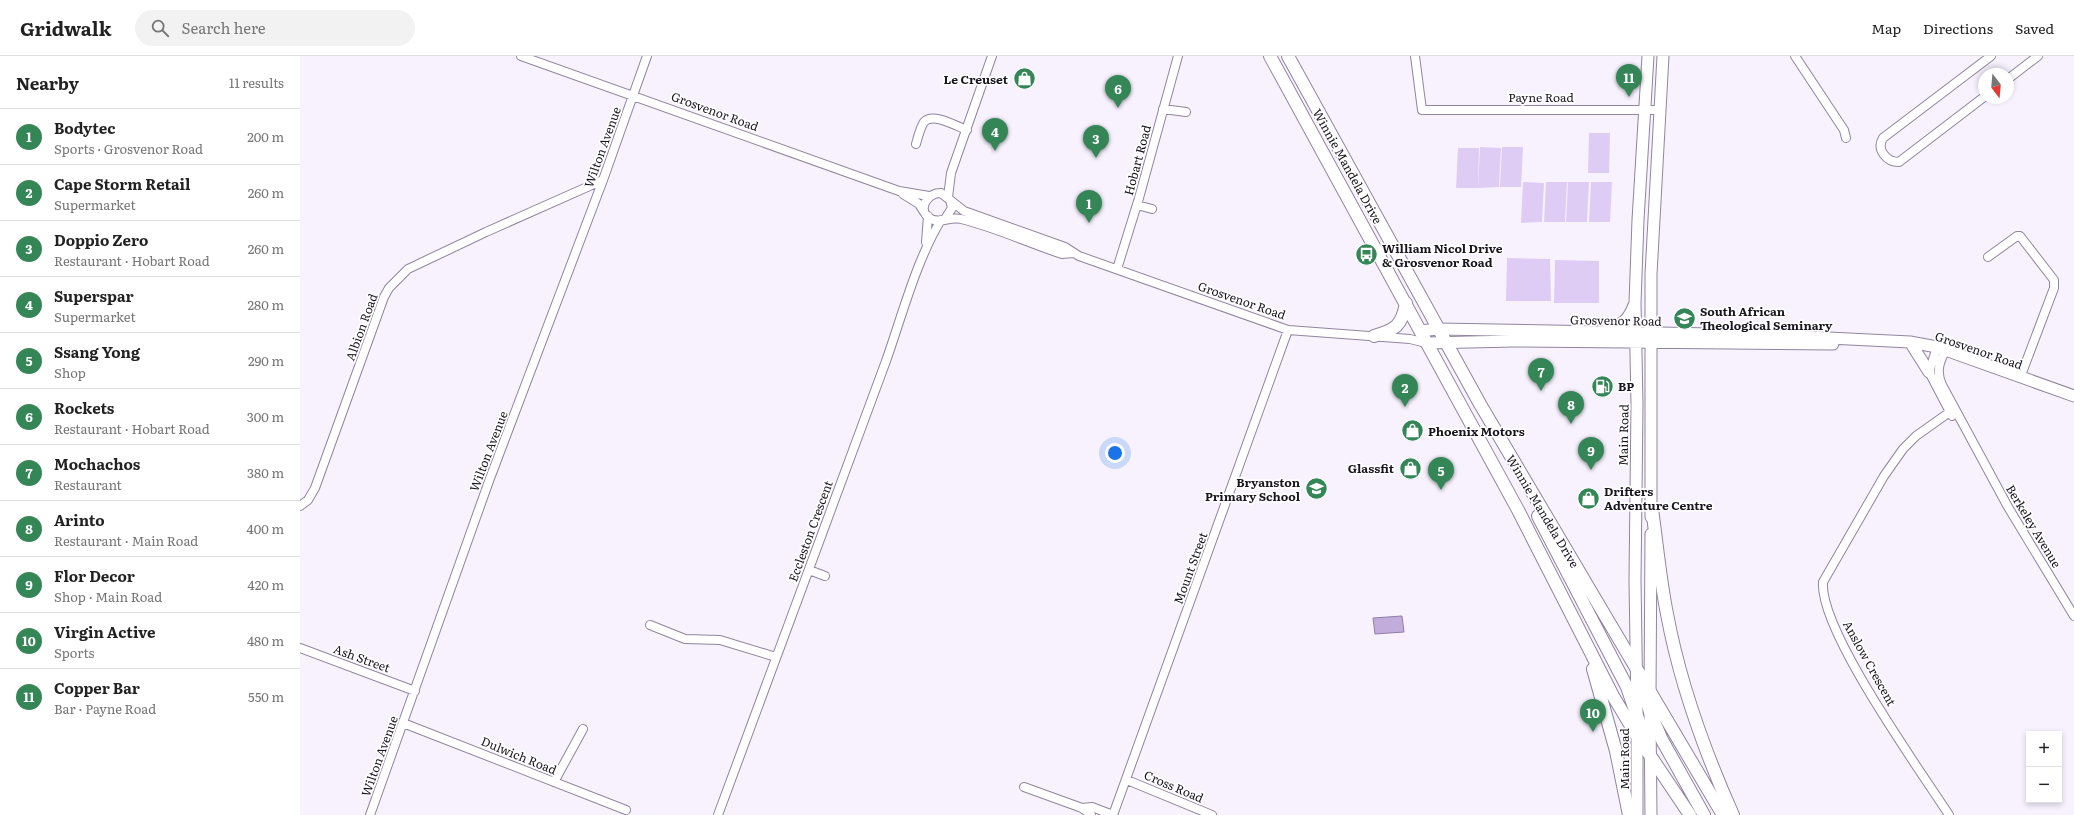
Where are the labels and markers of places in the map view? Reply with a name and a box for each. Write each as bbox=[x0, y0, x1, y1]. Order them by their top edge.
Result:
pin: 11 bbox=[1616, 64, 1642, 97]
shop icon: Le Creuset bbox=[1011, 66, 1037, 92]
place label: Le Creuset bbox=[944, 70, 1009, 88]
pin: 6 bbox=[1105, 75, 1131, 108]
pin: 4 bbox=[982, 118, 1008, 151]
pin: 3 bbox=[1083, 125, 1109, 158]
pin: 1 bbox=[1076, 190, 1102, 223]
place label: William Nicol Drive & Grosvenor Road bbox=[1382, 239, 1503, 271]
bus stop icon: William Nicol Drive & Grosvenor Road bbox=[1353, 242, 1379, 268]
place label: South African Theological Seminary bbox=[1700, 302, 1833, 334]
school or university icon: South African Theological Seminary bbox=[1671, 305, 1697, 331]
pin: 7 bbox=[1528, 358, 1554, 391]
fuel station icon: BP bbox=[1590, 373, 1616, 399]
pin: 2 bbox=[1392, 374, 1418, 407]
place label: BP bbox=[1618, 377, 1634, 395]
pin: 8 bbox=[1558, 391, 1584, 424]
shop icon: Phoenix Motors bbox=[1400, 418, 1426, 444]
place label: Phoenix Motors bbox=[1428, 422, 1525, 440]
pin: 9 bbox=[1578, 437, 1604, 470]
shop icon: Glassfit bbox=[1397, 455, 1423, 481]
pin: 5 bbox=[1428, 457, 1454, 490]
place label: Glassfit bbox=[1348, 459, 1395, 477]
place label: Bryanston Primary School bbox=[1205, 473, 1301, 505]
school or university icon: Bryanston Primary School bbox=[1303, 476, 1329, 502]
place label: Drifters Adventure Centre bbox=[1604, 482, 1713, 514]
shop icon: Drifters Adventure Centre bbox=[1575, 485, 1601, 511]
pin: 10 bbox=[1580, 699, 1606, 732]

